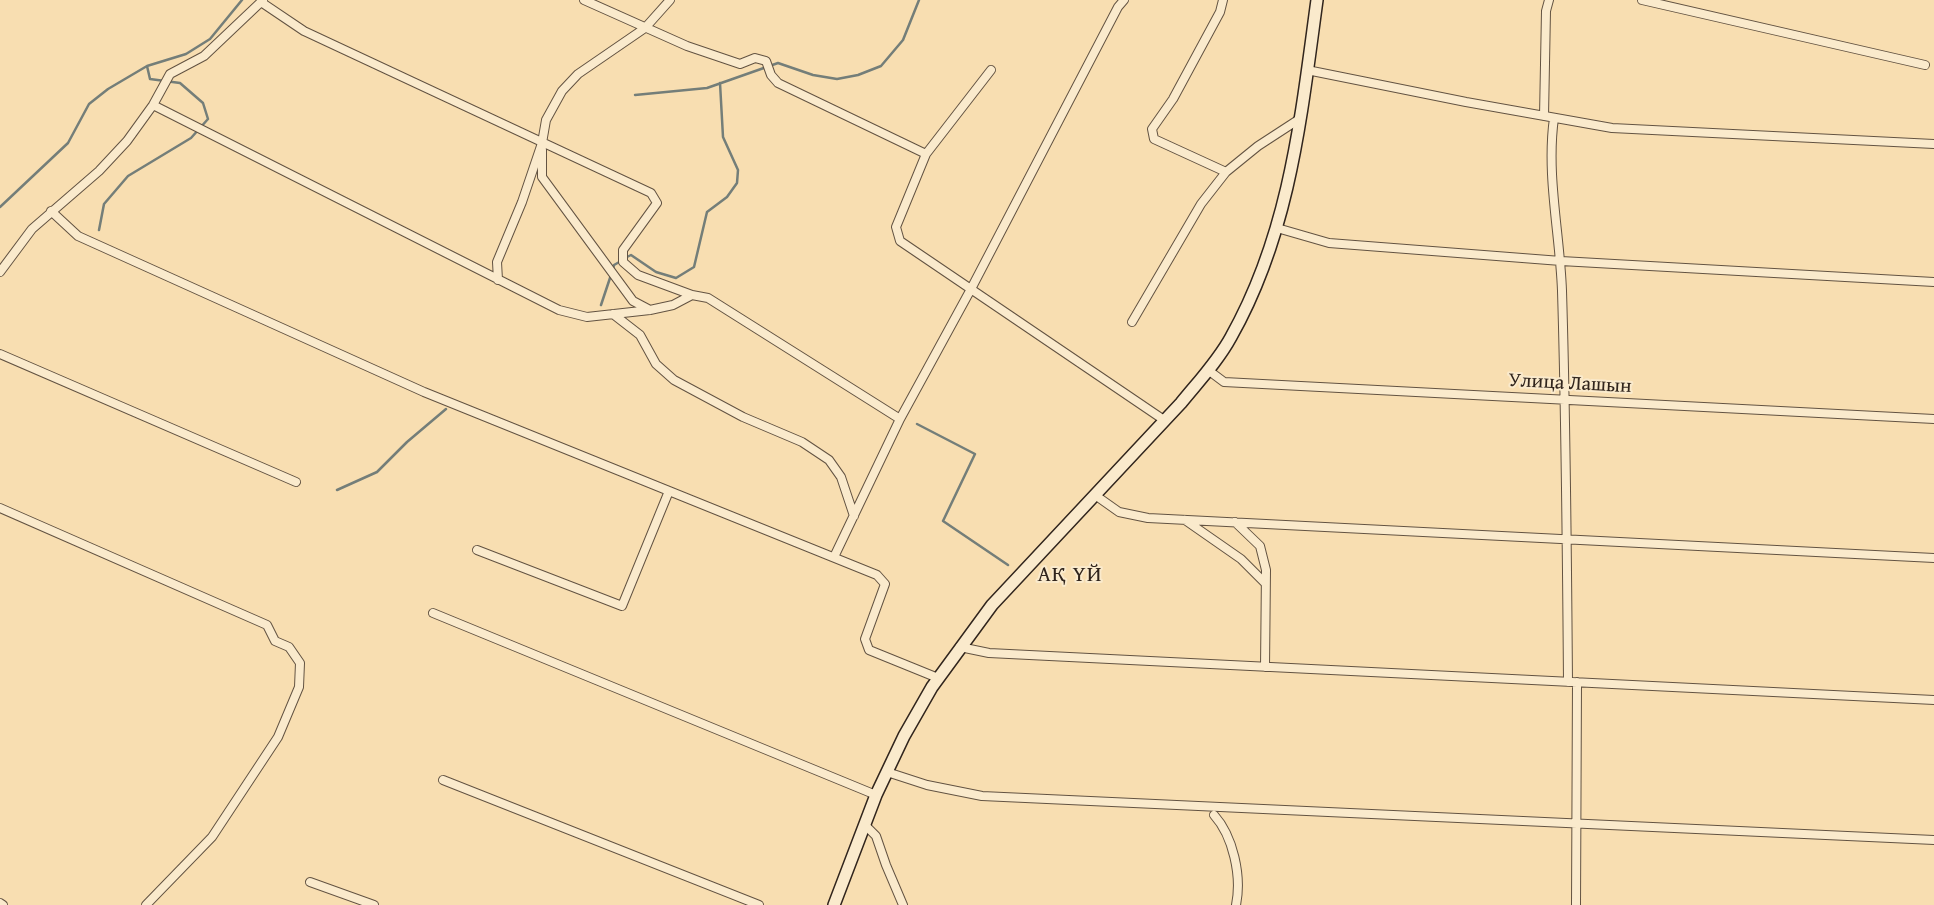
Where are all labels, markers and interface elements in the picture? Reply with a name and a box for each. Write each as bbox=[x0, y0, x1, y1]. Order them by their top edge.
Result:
street label: Улица Лашын bbox=[1508, 369, 1632, 399]
district label: АҚ ҮЙ bbox=[1037, 562, 1103, 588]

